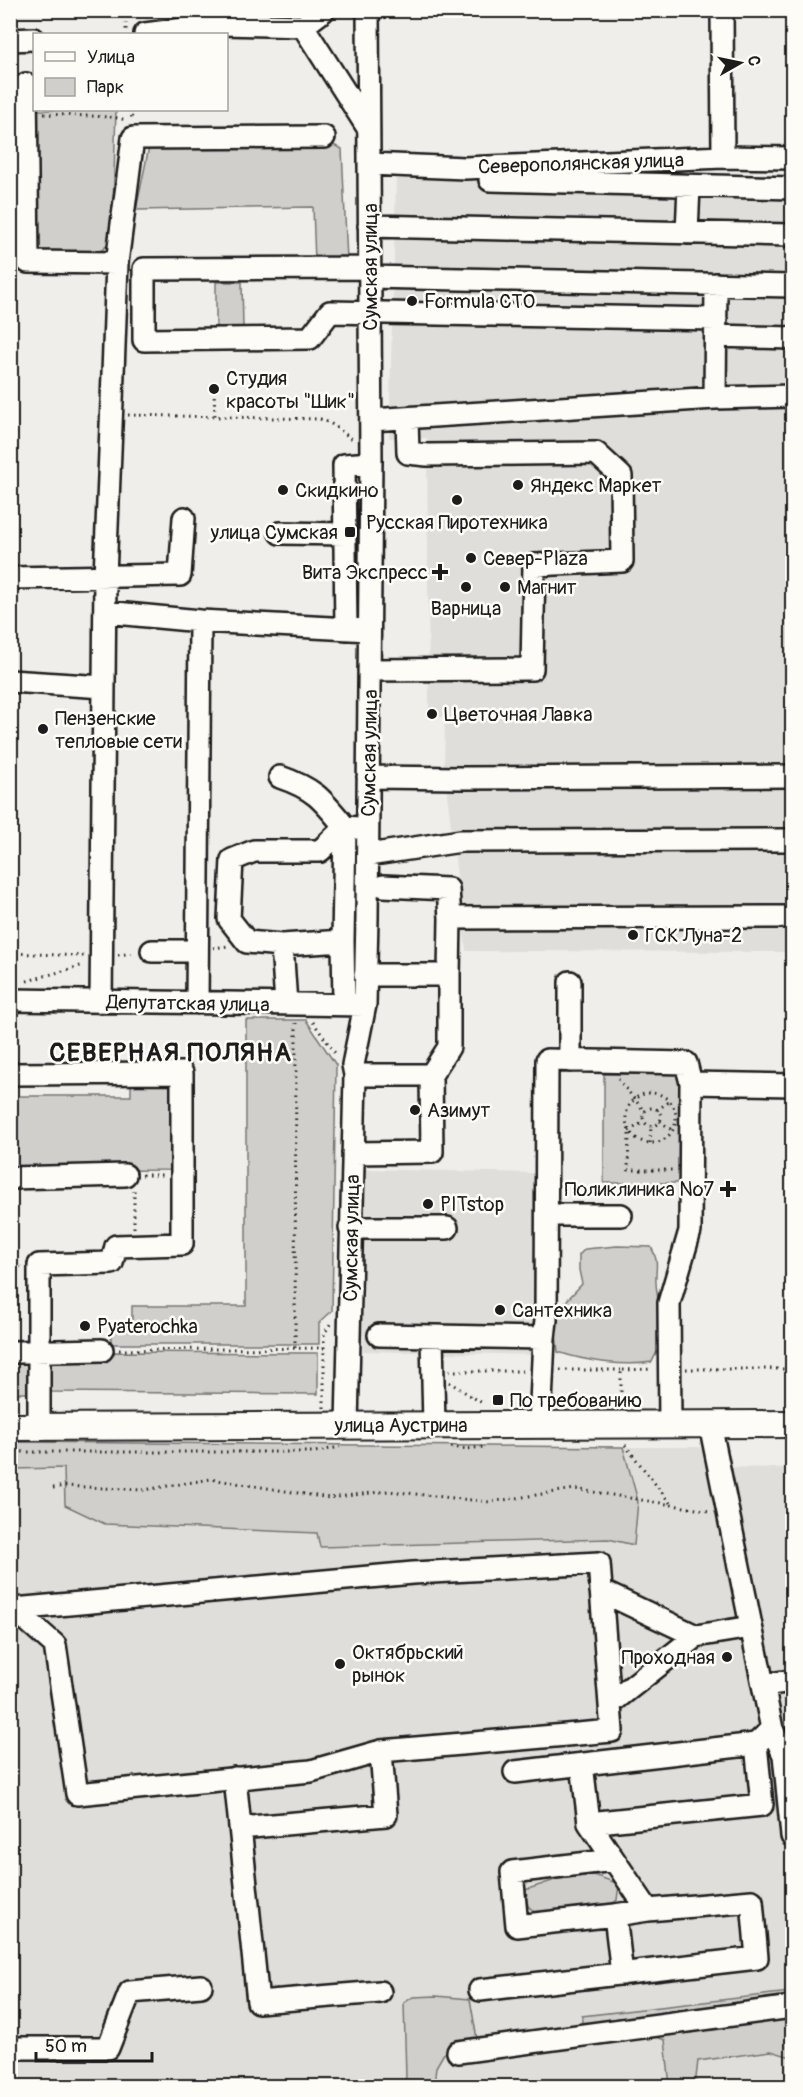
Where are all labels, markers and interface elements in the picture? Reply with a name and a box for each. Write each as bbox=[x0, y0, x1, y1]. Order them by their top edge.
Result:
legend bbox=[33, 33, 228, 111]
north arrow bbox=[710, 33, 770, 93]
text: Улица bbox=[87, 46, 135, 69]
text: С bbox=[743, 54, 764, 67]
text: Парк bbox=[87, 76, 124, 99]
street label: Северополянская улица bbox=[478, 147, 685, 180]
street label: Сумская улица bbox=[358, 203, 383, 331]
place label: Formula СТО bbox=[424, 289, 535, 314]
marker: Formula СТО bbox=[405, 294, 419, 308]
place label: Студия красоты "Шик" bbox=[226, 366, 355, 414]
marker: Студия красоты "Шик" bbox=[207, 382, 221, 396]
place label: Яндекс Маркет bbox=[530, 473, 662, 498]
place label: Скидкино bbox=[295, 478, 379, 503]
marker: Яндекс Маркет bbox=[511, 478, 525, 492]
marker: Скидкино bbox=[276, 483, 290, 497]
marker: Русская Пиротехника bbox=[450, 493, 464, 507]
place label: Русская Пиротехника bbox=[366, 510, 548, 535]
place label: улица Сумская bbox=[210, 520, 338, 545]
marker: улица Сумская bbox=[343, 525, 357, 539]
place label: Север-Plaza bbox=[483, 546, 588, 571]
marker: Север-Plaza bbox=[464, 551, 478, 565]
place label: Вита Экспресс bbox=[302, 560, 428, 585]
marker: Вита Экспресс bbox=[433, 565, 447, 579]
place label: Магнит bbox=[517, 575, 576, 600]
marker: Варница bbox=[459, 580, 473, 594]
marker: Магнит bbox=[498, 580, 512, 594]
place label: Варница bbox=[431, 596, 501, 621]
street label: Сумская улица bbox=[356, 689, 383, 817]
place label: Цветочная Лавка bbox=[444, 702, 593, 727]
place label: Пензенские тепловые сети bbox=[55, 706, 182, 754]
marker: Цветочная Лавка bbox=[425, 707, 439, 721]
marker: Пензенские тепловые сети bbox=[36, 722, 50, 736]
place label: ГСК Луна-2 bbox=[645, 923, 742, 948]
marker: ГСК Луна-2 bbox=[626, 928, 640, 942]
street label: Депутатская улица bbox=[105, 990, 270, 1017]
district label: СЕВЕРНАЯ ПОЛЯНА bbox=[49, 1037, 293, 1069]
place label: Азимут bbox=[427, 1098, 490, 1123]
marker: Азимут bbox=[408, 1103, 422, 1117]
street label: Сумская улица bbox=[338, 1174, 365, 1302]
place label: Поликлиника №7 bbox=[564, 1177, 714, 1202]
marker: Поликлиника №7 bbox=[719, 1180, 737, 1198]
place label: PITstop bbox=[440, 1192, 504, 1217]
marker: PITstop bbox=[421, 1197, 435, 1211]
place label: Сантехника bbox=[512, 1298, 612, 1323]
marker: Сантехника bbox=[493, 1303, 507, 1317]
place label: Pyaterochka bbox=[97, 1314, 198, 1339]
marker: Pyaterochka bbox=[78, 1319, 92, 1333]
place label: По требованию bbox=[510, 1388, 642, 1413]
marker: По требованию bbox=[491, 1393, 505, 1407]
street label: улица Аустрина bbox=[333, 1413, 468, 1438]
place label: Октябрьский рынок bbox=[352, 1640, 464, 1688]
place label: Проходная bbox=[621, 1645, 715, 1670]
marker: Проходная bbox=[720, 1650, 734, 1664]
marker: Октябрьский рынок bbox=[333, 1657, 347, 1671]
scale bar bbox=[36, 2025, 152, 2063]
text: 50 m bbox=[45, 2035, 87, 2058]

